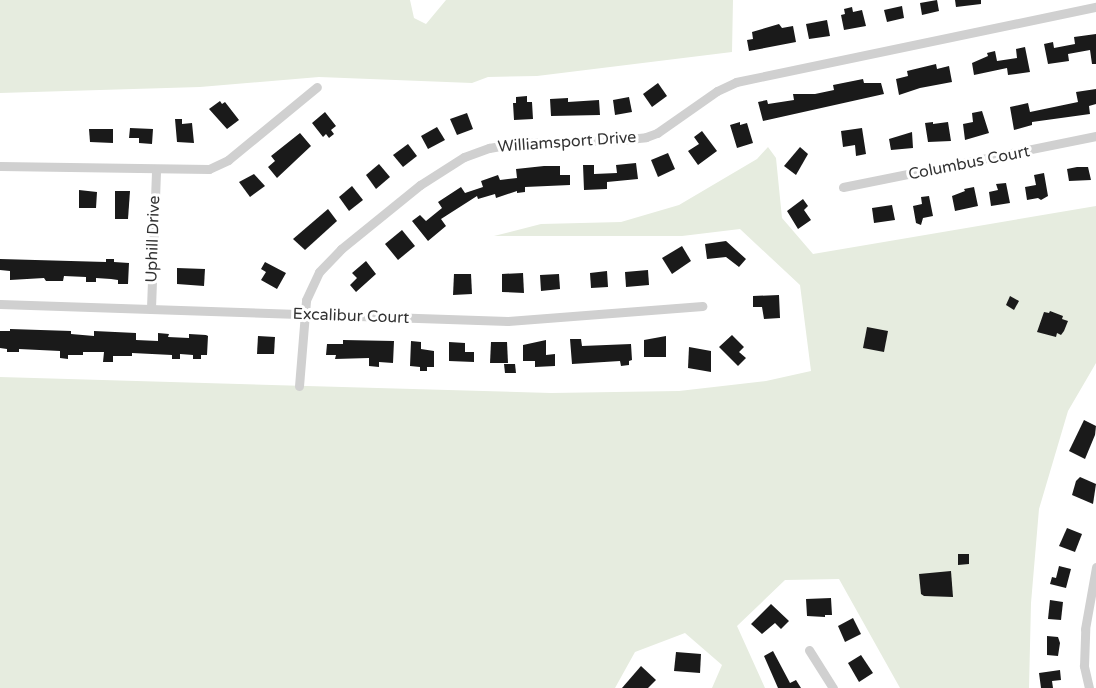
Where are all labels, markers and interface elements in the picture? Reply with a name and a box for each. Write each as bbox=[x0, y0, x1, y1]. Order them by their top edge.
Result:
street label: Williamsport Drive bbox=[497, 128, 637, 156]
street label: Columbus Court bbox=[907, 142, 1031, 184]
street label: Uphill Drive bbox=[142, 195, 164, 283]
street label: Excalibur Court bbox=[292, 304, 410, 328]

